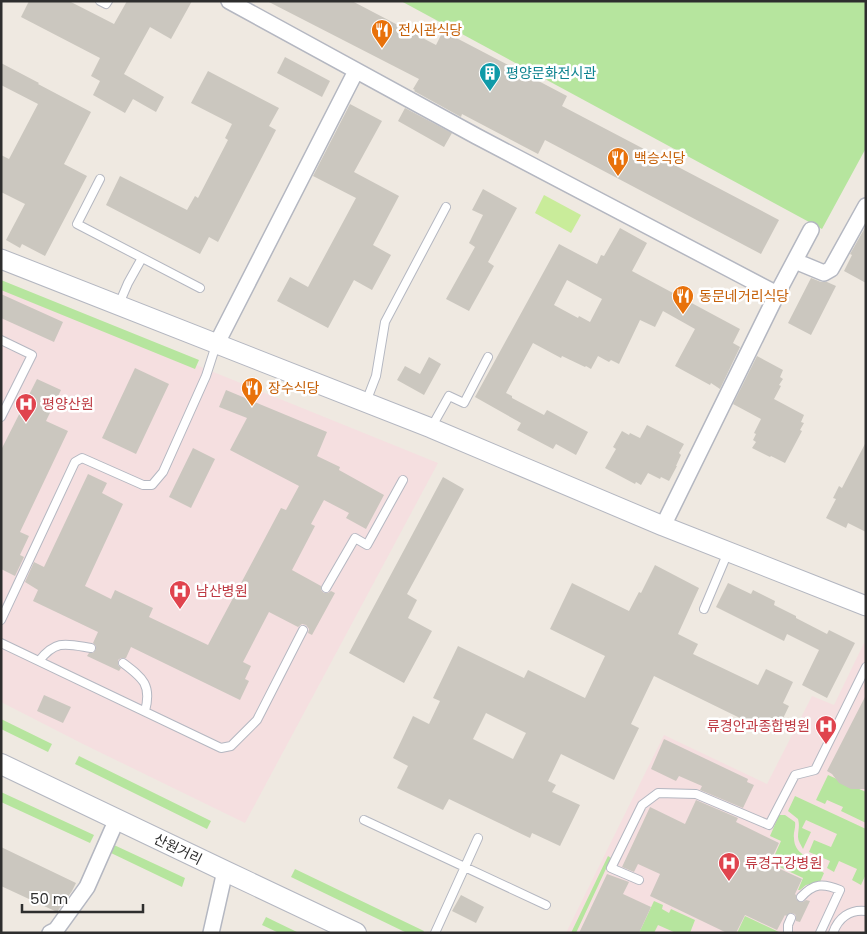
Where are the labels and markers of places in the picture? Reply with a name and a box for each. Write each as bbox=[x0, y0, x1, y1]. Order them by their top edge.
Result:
restaurant icon: 전시관식당 bbox=[370, 18, 394, 49]
place label: 전시관식당 bbox=[398, 20, 463, 40]
building icon: 평양문화전시관 bbox=[478, 61, 502, 92]
place label: 평양문화전시관 bbox=[506, 63, 596, 83]
restaurant icon: 백승식당 bbox=[606, 146, 630, 177]
place label: 백승식당 bbox=[634, 148, 686, 168]
restaurant icon: 동문네거리식당 bbox=[671, 284, 695, 315]
place label: 동문네거리식당 bbox=[699, 286, 789, 306]
restaurant icon: 장수식당 bbox=[240, 376, 264, 407]
place label: 장수식당 bbox=[268, 378, 320, 398]
hospital icon: 평양산원 bbox=[14, 392, 38, 423]
place label: 평양산원 bbox=[42, 394, 94, 414]
hospital icon: 남산병원 bbox=[168, 579, 192, 610]
place label: 남산병원 bbox=[196, 581, 248, 601]
hospital icon: 류경안과종합병원 bbox=[814, 714, 838, 745]
place label: 류경안과종합병원 bbox=[707, 716, 810, 736]
hospital icon: 류경구강병원 bbox=[717, 851, 741, 882]
place label: 류경구강병원 bbox=[745, 853, 822, 873]

